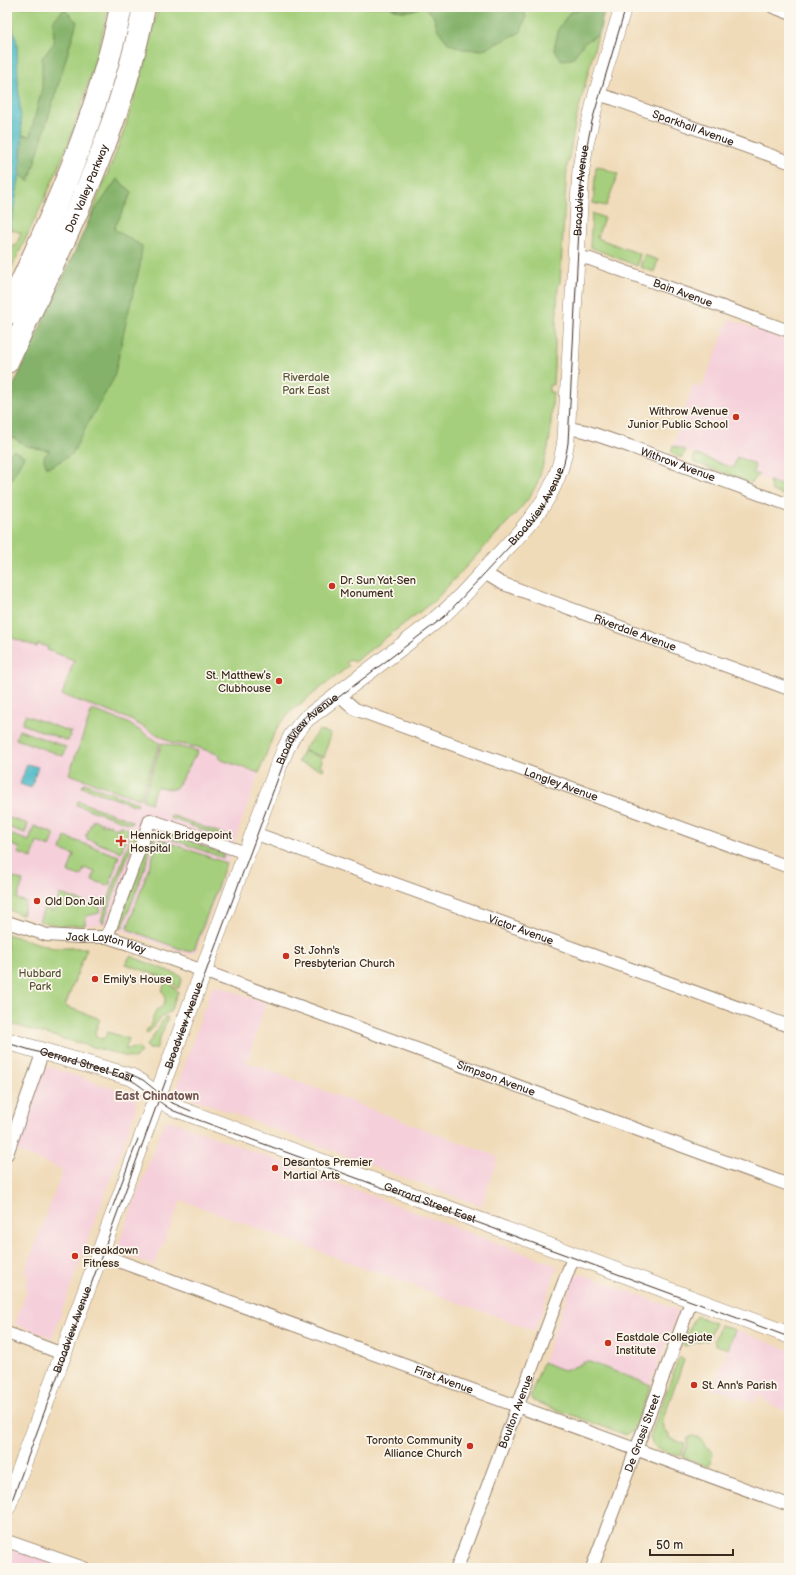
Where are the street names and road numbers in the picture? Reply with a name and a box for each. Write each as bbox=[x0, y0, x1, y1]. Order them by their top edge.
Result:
street label: Sparkhall Avenue bbox=[651, 107, 736, 149]
street label: Don Valley Parkway bbox=[63, 143, 111, 235]
street label: Broadview Avenue bbox=[571, 143, 592, 237]
street label: Bain Avenue bbox=[651, 276, 715, 310]
street label: Withrow Avenue bbox=[639, 445, 718, 484]
street label: Broadview Avenue bbox=[506, 465, 567, 548]
street label: Riverdale Avenue bbox=[592, 612, 678, 654]
street label: Broadview Avenue bbox=[274, 690, 342, 767]
street label: Langley Avenue bbox=[522, 765, 600, 804]
street label: Victor Avenue bbox=[487, 912, 556, 948]
street label: Jack Layton Way bbox=[65, 930, 148, 957]
street label: Broadview Avenue bbox=[162, 980, 206, 1071]
street label: Gerrard Street East bbox=[38, 1045, 136, 1085]
street label: Simpson Avenue bbox=[455, 1058, 537, 1099]
street label: Gerrard Street East bbox=[382, 1180, 478, 1226]
street label: Broadview Avenue bbox=[51, 1284, 95, 1375]
street label: First Avenue bbox=[412, 1363, 475, 1397]
street label: Boulton Avenue bbox=[496, 1373, 536, 1450]
street label: De Grassi Street bbox=[622, 1392, 663, 1474]

